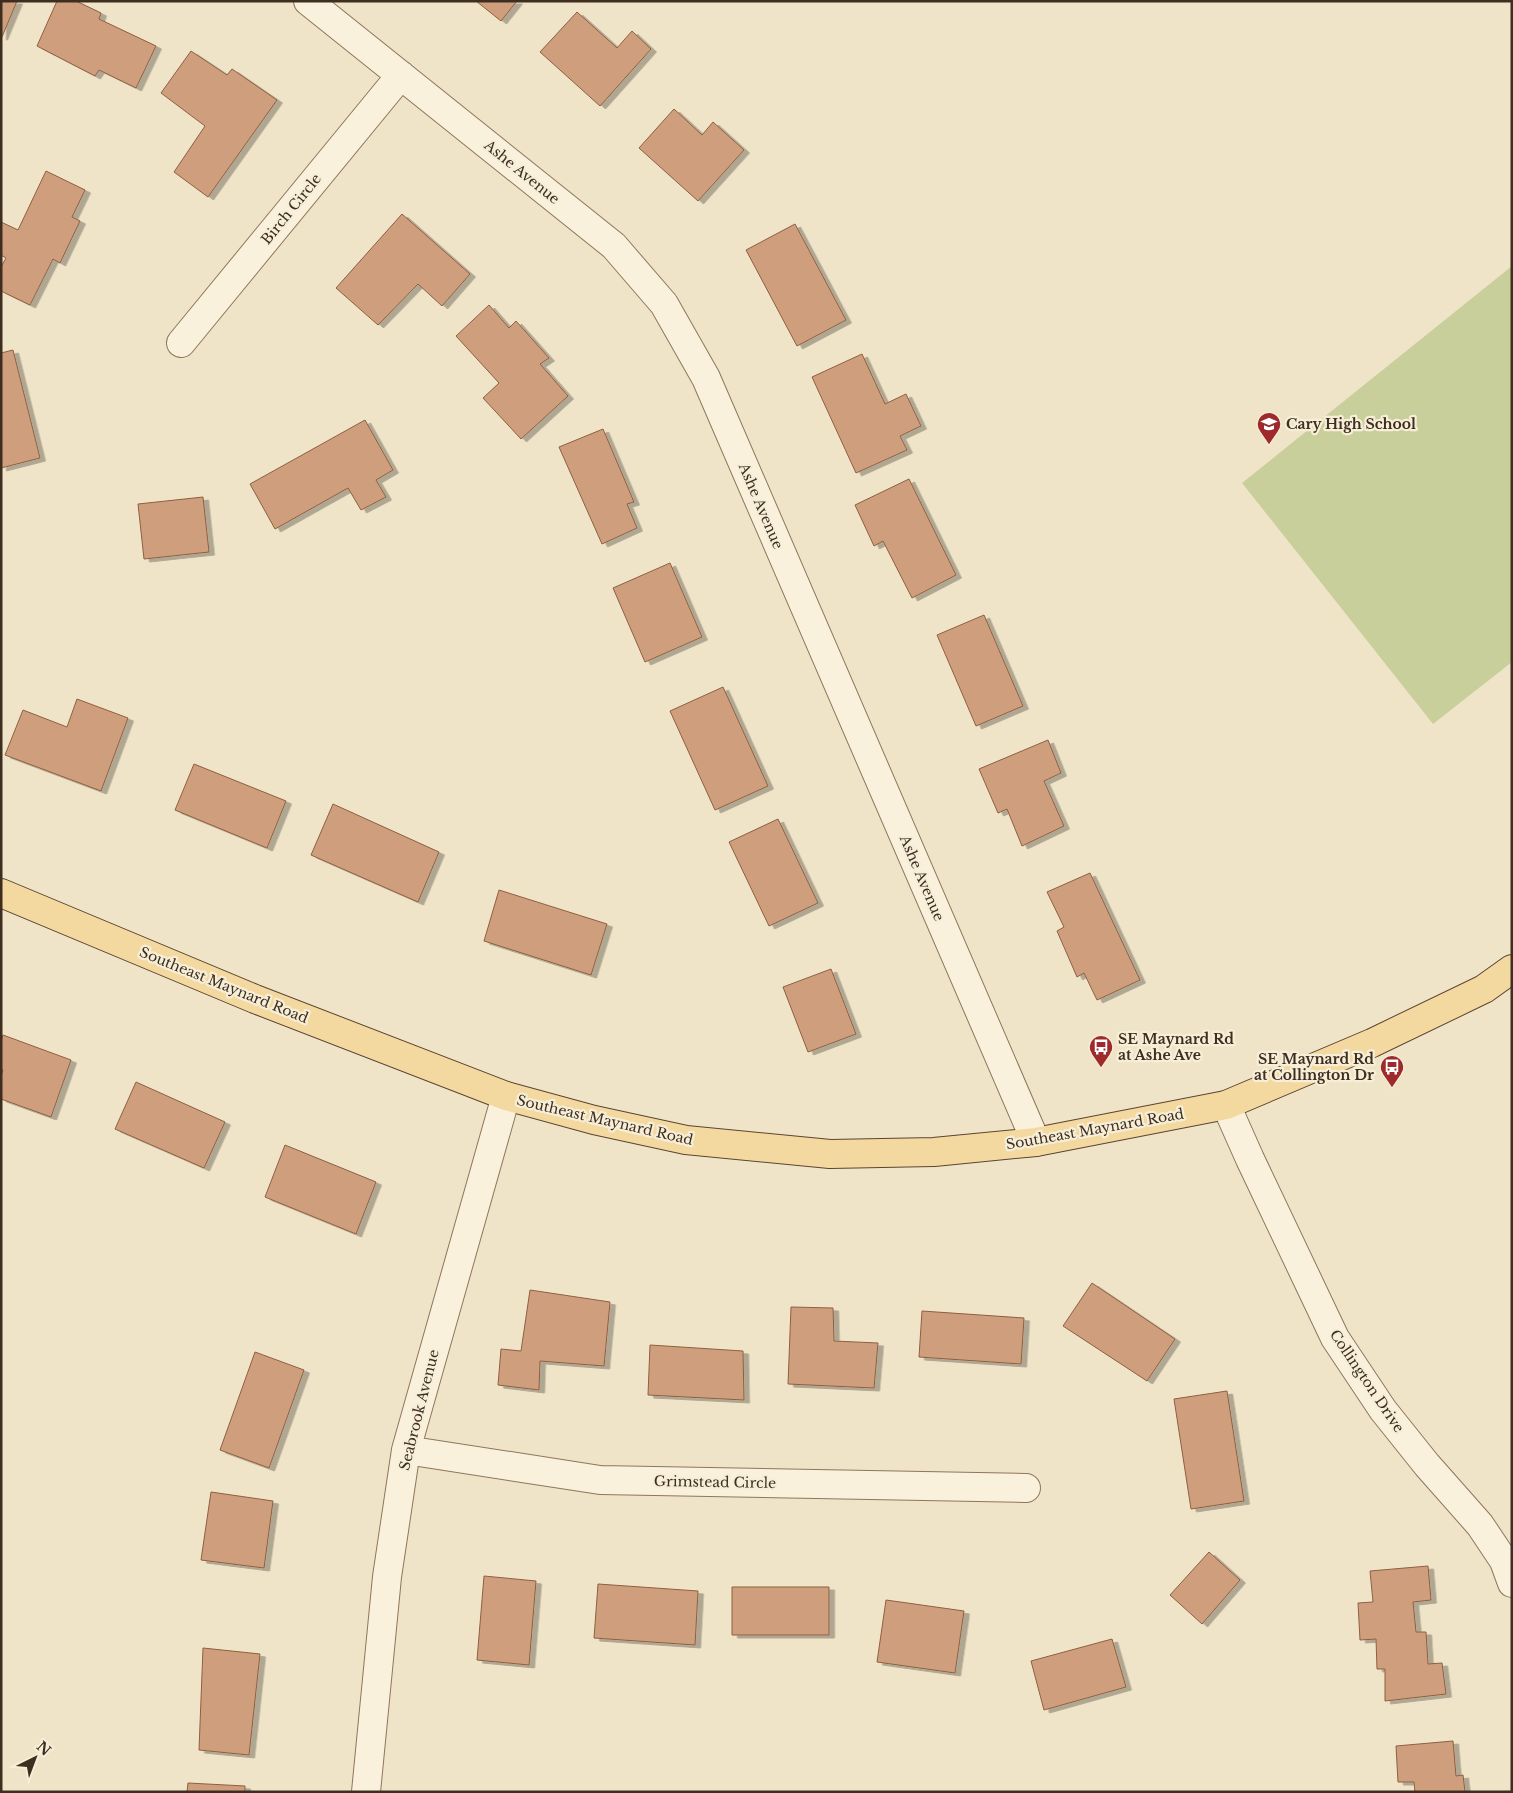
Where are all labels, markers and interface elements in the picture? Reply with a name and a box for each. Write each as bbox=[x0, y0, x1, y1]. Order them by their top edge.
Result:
street label: Ashe Avenue bbox=[480, 136, 563, 208]
street label: Birch Circle bbox=[257, 170, 325, 248]
school or university icon: Cary High School bbox=[1256, 411, 1282, 445]
place label: Cary High School bbox=[1286, 415, 1416, 433]
street label: Ashe Avenue bbox=[734, 459, 787, 552]
street label: Ashe Avenue bbox=[895, 831, 948, 924]
street label: Southeast Maynard Road bbox=[137, 943, 311, 1027]
place label: SE Maynard Rd at Ashe Ave bbox=[1118, 1030, 1234, 1064]
bus stop icon: SE Maynard Rd at Ashe Ave bbox=[1088, 1034, 1114, 1068]
place label: SE Maynard Rd at Collington Dr bbox=[1254, 1050, 1374, 1084]
bus stop icon: SE Maynard Rd at Collington Dr bbox=[1379, 1054, 1405, 1088]
street label: Southeast Maynard Road bbox=[515, 1091, 695, 1149]
street label: Southeast Maynard Road bbox=[1005, 1104, 1186, 1154]
street label: Collington Drive bbox=[1326, 1326, 1408, 1436]
street label: Seabrook Avenue bbox=[395, 1348, 443, 1472]
street label: Grimstead Circle bbox=[654, 1472, 776, 1492]
north arrow bbox=[10, 1733, 60, 1783]
text: N bbox=[33, 1737, 55, 1759]

